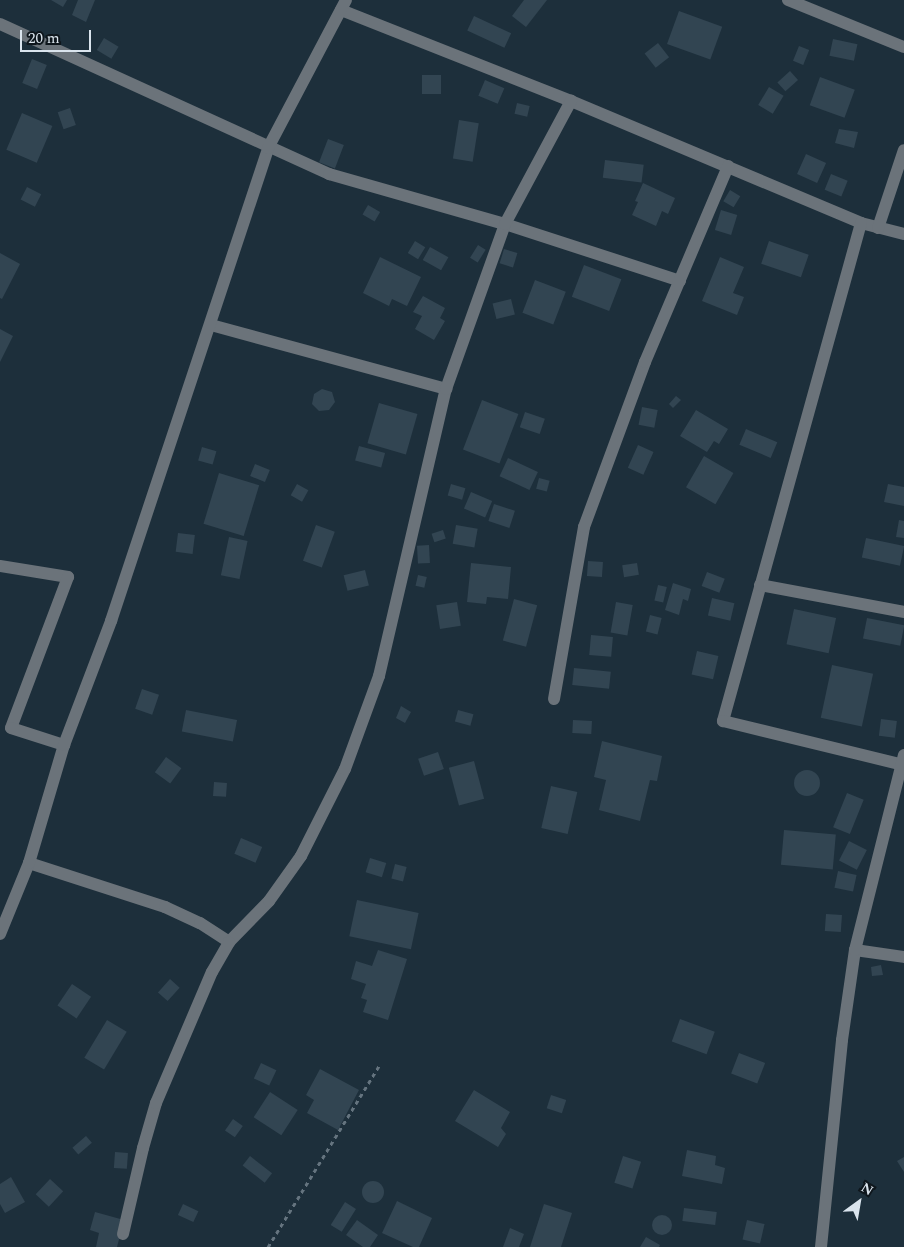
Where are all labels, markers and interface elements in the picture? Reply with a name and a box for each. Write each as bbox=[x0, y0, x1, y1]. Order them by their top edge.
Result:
scale bar bbox=[22, 20, 94, 52]
text: 20 m bbox=[28, 27, 60, 50]
north arrow bbox=[834, 1177, 884, 1227]
text: N bbox=[857, 1177, 878, 1201]

